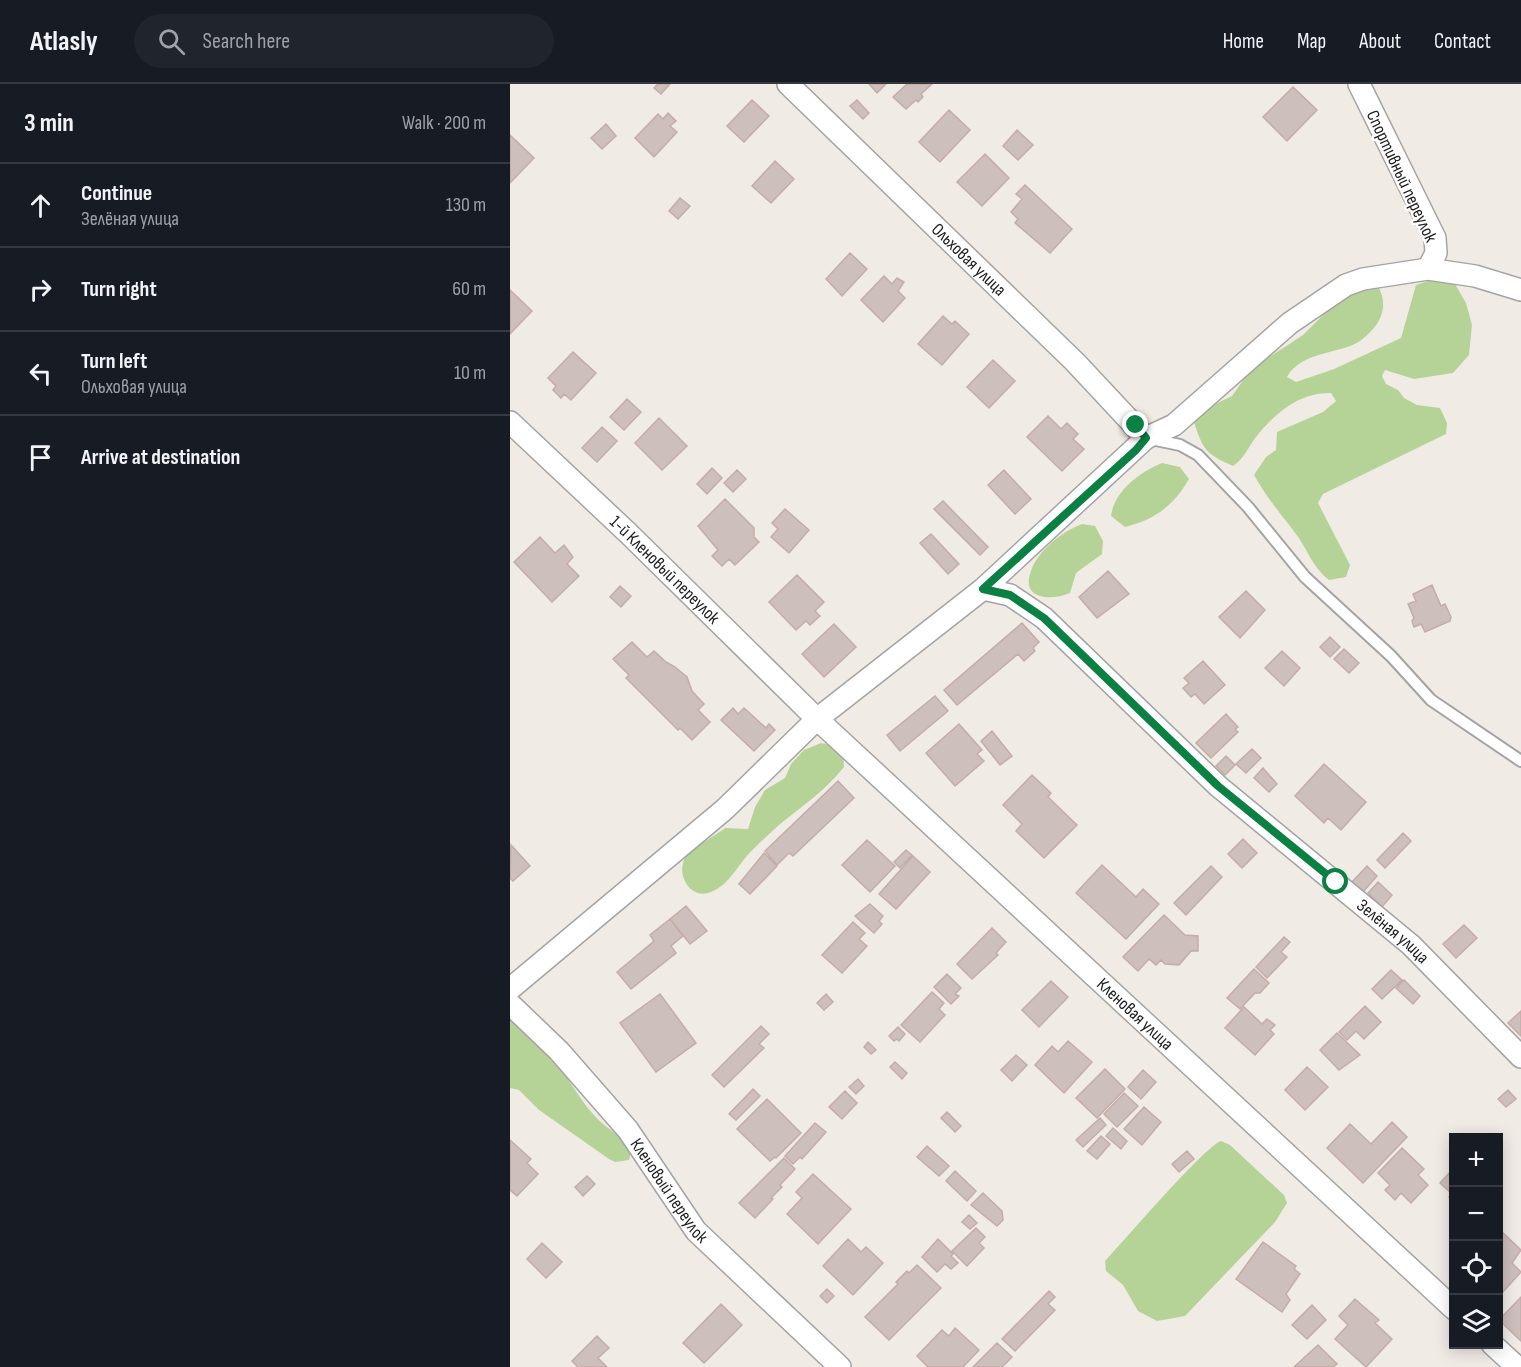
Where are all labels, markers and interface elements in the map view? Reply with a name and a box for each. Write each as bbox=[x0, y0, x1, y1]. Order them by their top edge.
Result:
search box bbox=[134, 14, 554, 68]
text: Atlasly bbox=[30, 25, 98, 58]
icon: search bbox=[155, 25, 188, 58]
text: Search here bbox=[203, 28, 290, 55]
text: Home bbox=[1223, 29, 1264, 54]
text: Map bbox=[1297, 29, 1326, 54]
text: About bbox=[1359, 29, 1401, 54]
text: Contact bbox=[1434, 29, 1491, 54]
street label: Спортивный переулок bbox=[1362, 107, 1441, 246]
text: 3 min bbox=[24, 108, 74, 139]
text: Walk · 200 m bbox=[402, 111, 486, 135]
text: Continue bbox=[81, 180, 152, 207]
icon: ahead bbox=[24, 189, 57, 222]
text: 130 m bbox=[446, 193, 486, 217]
text: Зелёная улица bbox=[81, 207, 179, 231]
street label: Ольховая улица bbox=[927, 219, 1010, 300]
icon: right bbox=[24, 273, 57, 306]
text: Turn right bbox=[81, 276, 157, 303]
text: 60 m bbox=[452, 277, 486, 301]
text: Turn left bbox=[81, 348, 147, 375]
icon: left bbox=[24, 357, 57, 390]
text: 10 m bbox=[454, 361, 486, 385]
text: Ольховая улица bbox=[81, 375, 187, 399]
route end bbox=[1122, 411, 1148, 437]
icon: arrive bbox=[24, 441, 57, 474]
text: Arrive at destination bbox=[81, 444, 240, 471]
street label: 1-й Кленовый переулок bbox=[605, 511, 724, 628]
route start bbox=[1322, 868, 1348, 894]
street label: Зелёная улица bbox=[1352, 895, 1433, 968]
street label: Кленовая улица bbox=[1092, 974, 1178, 1055]
map controls bbox=[1449, 1133, 1503, 1349]
button: + bbox=[1449, 1133, 1503, 1187]
street label: Кленовый переулок bbox=[626, 1134, 712, 1248]
button: − bbox=[1449, 1187, 1503, 1241]
button: locate bbox=[1449, 1241, 1503, 1295]
button: layers bbox=[1449, 1295, 1503, 1349]

